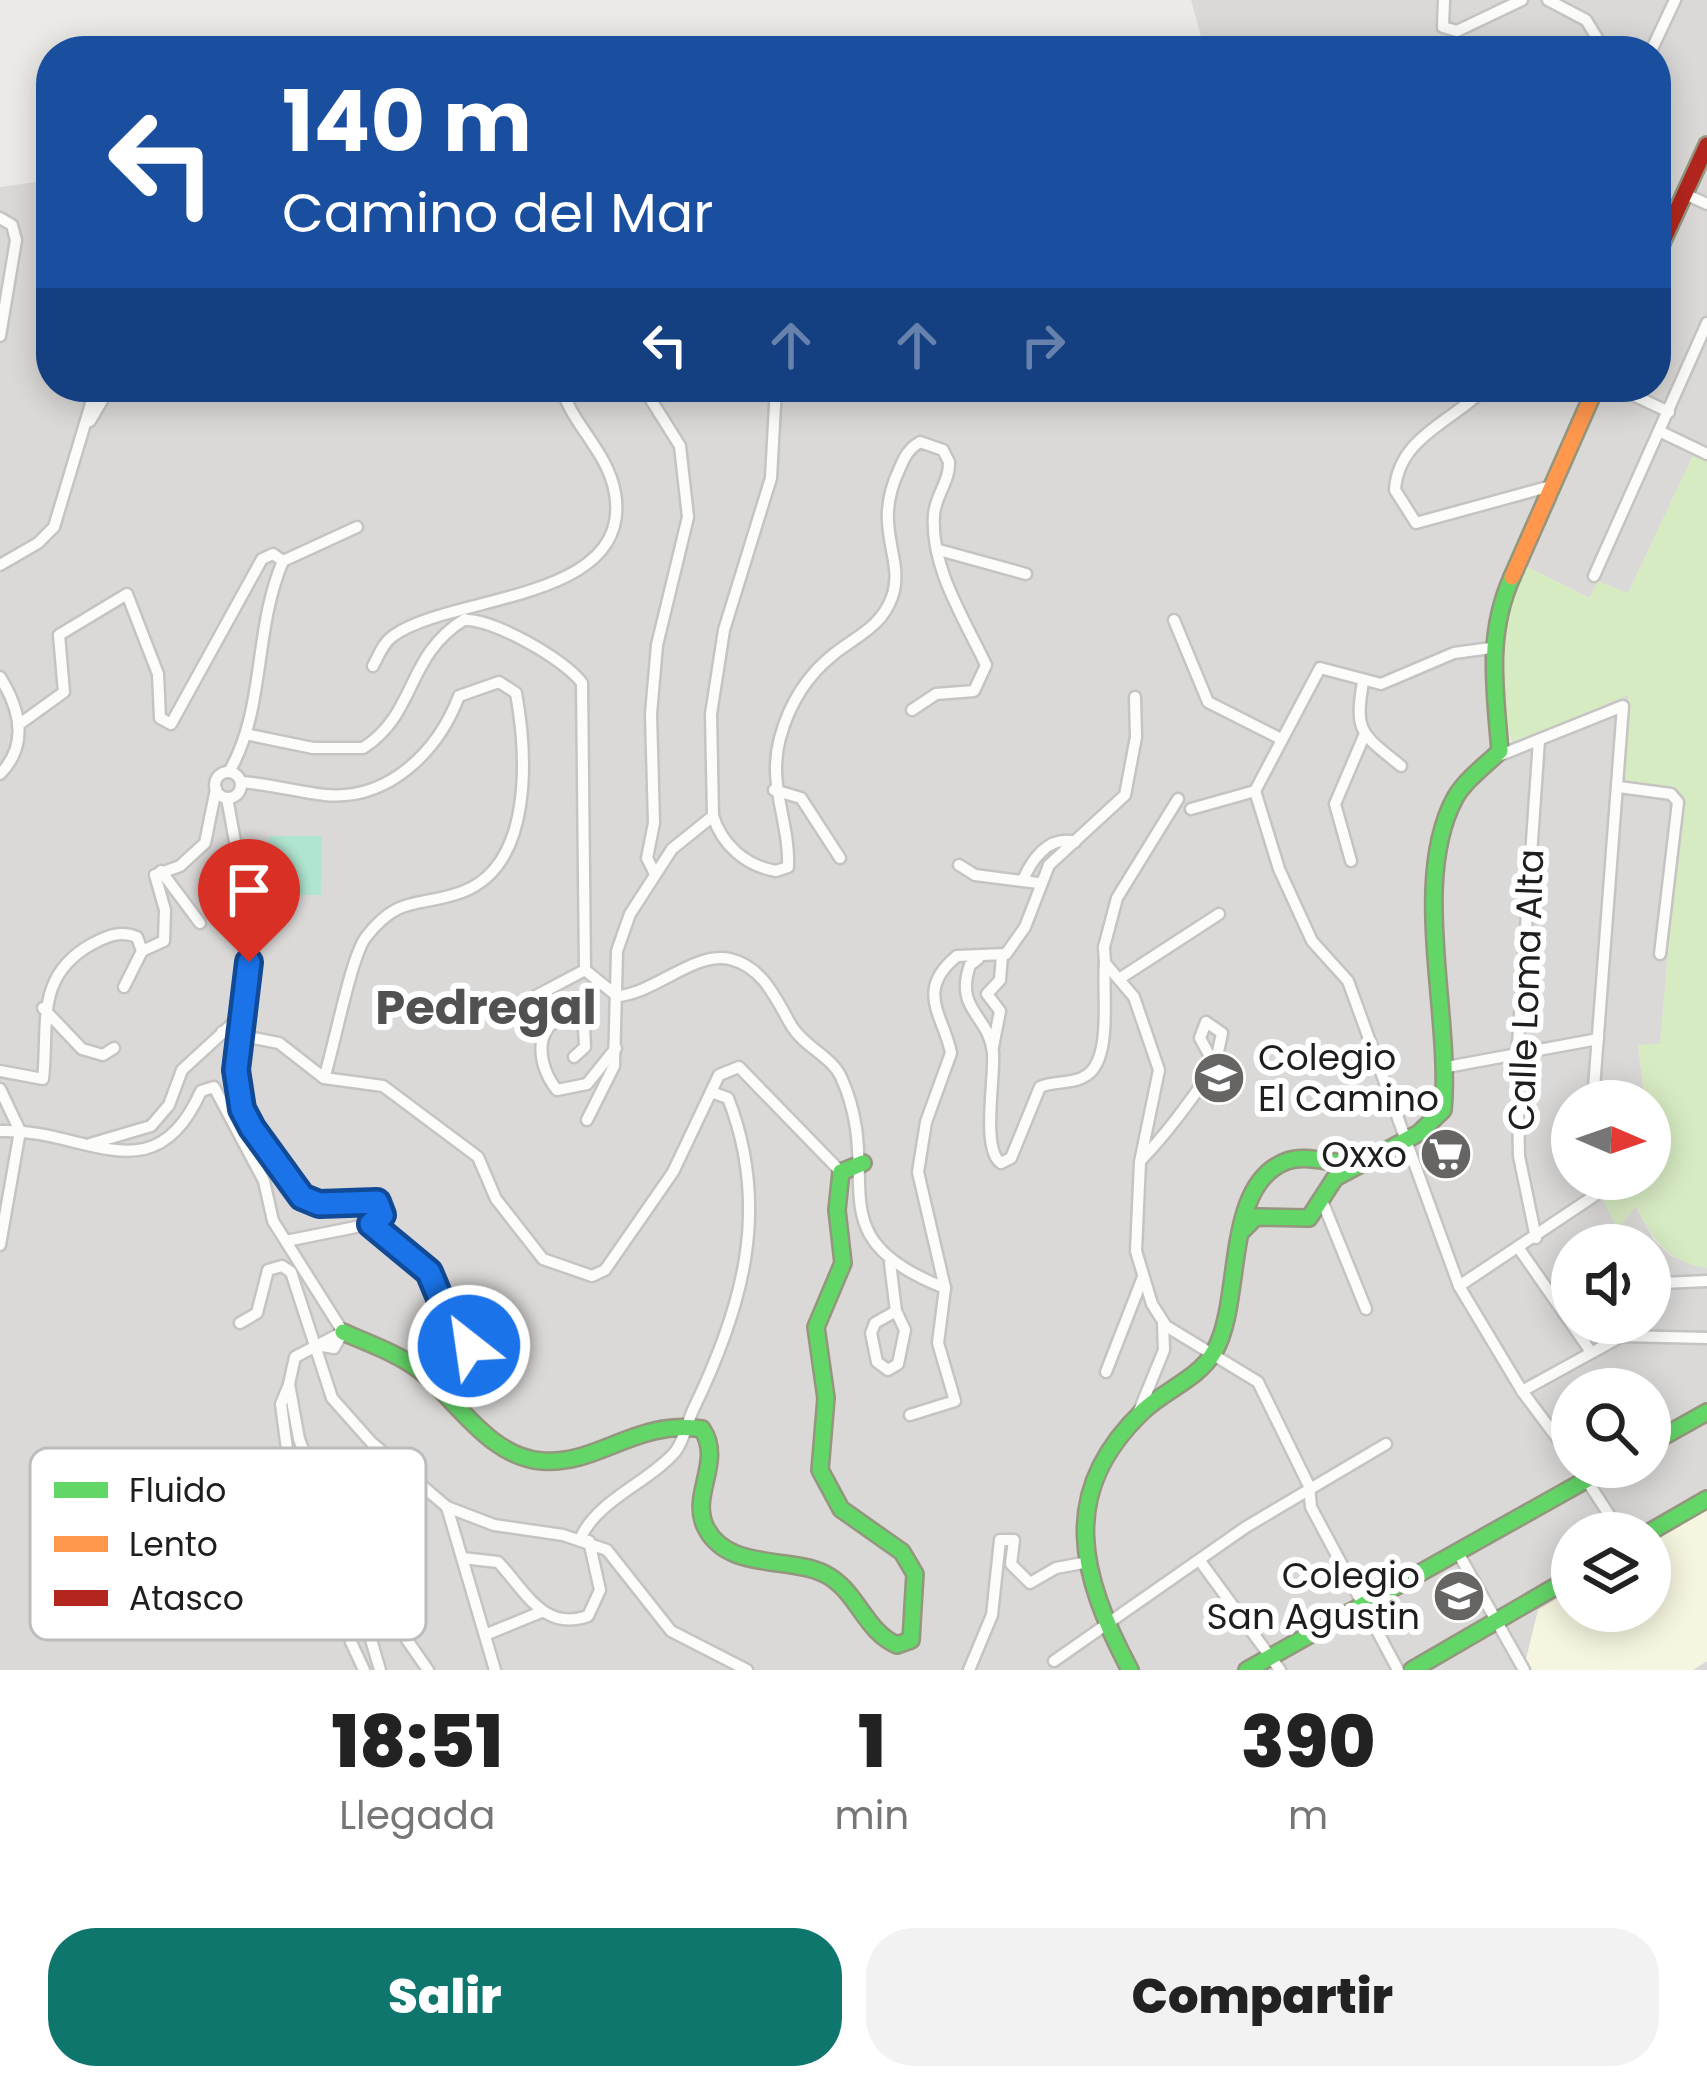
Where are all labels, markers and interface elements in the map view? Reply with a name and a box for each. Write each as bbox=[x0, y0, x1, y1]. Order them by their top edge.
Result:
text: 140 m bbox=[282, 63, 532, 180]
icon: left bbox=[84, 84, 240, 240]
text: Camino del Mar bbox=[282, 175, 713, 251]
icon: left bbox=[632, 312, 698, 378]
icon: ahead bbox=[758, 312, 824, 378]
icon: ahead bbox=[884, 312, 950, 378]
icon: right bbox=[1010, 312, 1076, 378]
pin bbox=[198, 839, 300, 962]
street label: Calle Loma Alta bbox=[1496, 848, 1556, 1132]
icon: arrive bbox=[216, 857, 282, 923]
district label: Pedregal bbox=[375, 974, 597, 1041]
place label: Colegio El Camino bbox=[1258, 1032, 1439, 1124]
school or university icon: Colegio El Camino bbox=[1191, 1050, 1247, 1106]
north arrow bbox=[1551, 1080, 1671, 1200]
map controls bbox=[1551, 1080, 1671, 1632]
supermarket icon: Oxxo bbox=[1418, 1126, 1474, 1182]
place label: Oxxo bbox=[1321, 1129, 1407, 1180]
button: sound bbox=[1551, 1224, 1671, 1344]
position arrow bbox=[406, 1283, 532, 1409]
button: search bbox=[1551, 1368, 1671, 1488]
legend bbox=[30, 1448, 426, 1640]
text: Fluido bbox=[129, 1467, 226, 1514]
button: layers bbox=[1551, 1512, 1671, 1632]
text: Lento bbox=[129, 1521, 218, 1568]
place label: Colegio San Agustin bbox=[1206, 1550, 1420, 1642]
school or university icon: Colegio San Agustin bbox=[1431, 1568, 1487, 1624]
text: Atasco bbox=[129, 1575, 244, 1622]
text: 18:51 bbox=[331, 1691, 503, 1792]
text: 1 bbox=[858, 1691, 886, 1792]
text: 390 bbox=[1241, 1691, 1376, 1792]
text: Llegada bbox=[339, 1788, 495, 1843]
text: min bbox=[835, 1788, 909, 1843]
text: m bbox=[1288, 1788, 1328, 1843]
button: Salir bbox=[48, 1928, 842, 2066]
button: Compartir bbox=[866, 1928, 1659, 2066]

